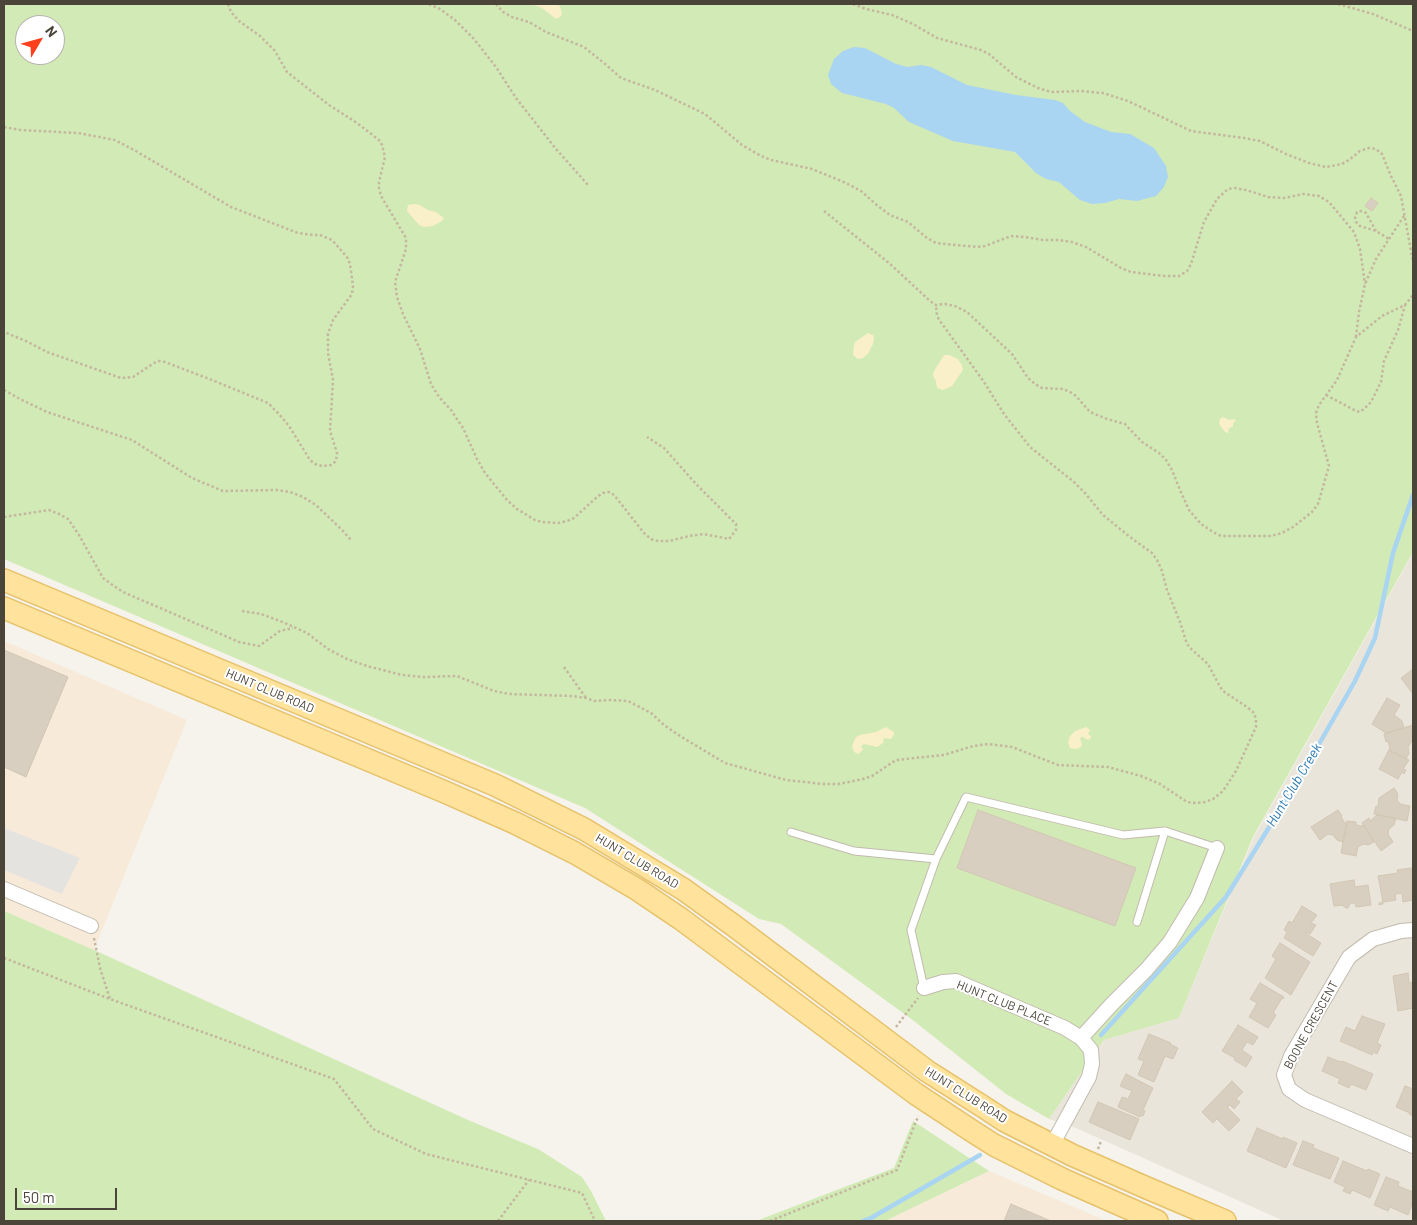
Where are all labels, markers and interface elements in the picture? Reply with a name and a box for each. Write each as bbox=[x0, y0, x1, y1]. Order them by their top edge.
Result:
north arrow bbox=[15, 15, 65, 65]
text: N bbox=[42, 22, 61, 40]
street label: HUNT CLUB ROAD bbox=[224, 666, 316, 716]
water label: Hunt Club Creek bbox=[1263, 740, 1325, 830]
street label: HUNT CLUB ROAD bbox=[593, 831, 681, 891]
street label: HUNT CLUB PLACE bbox=[955, 977, 1053, 1029]
street label: BOONE CRESCENT bbox=[1281, 978, 1341, 1072]
street label: HUNT CLUB ROAD bbox=[922, 1064, 1010, 1126]
scale bar bbox=[18, 1178, 120, 1210]
text: 50 m bbox=[23, 1188, 55, 1206]

